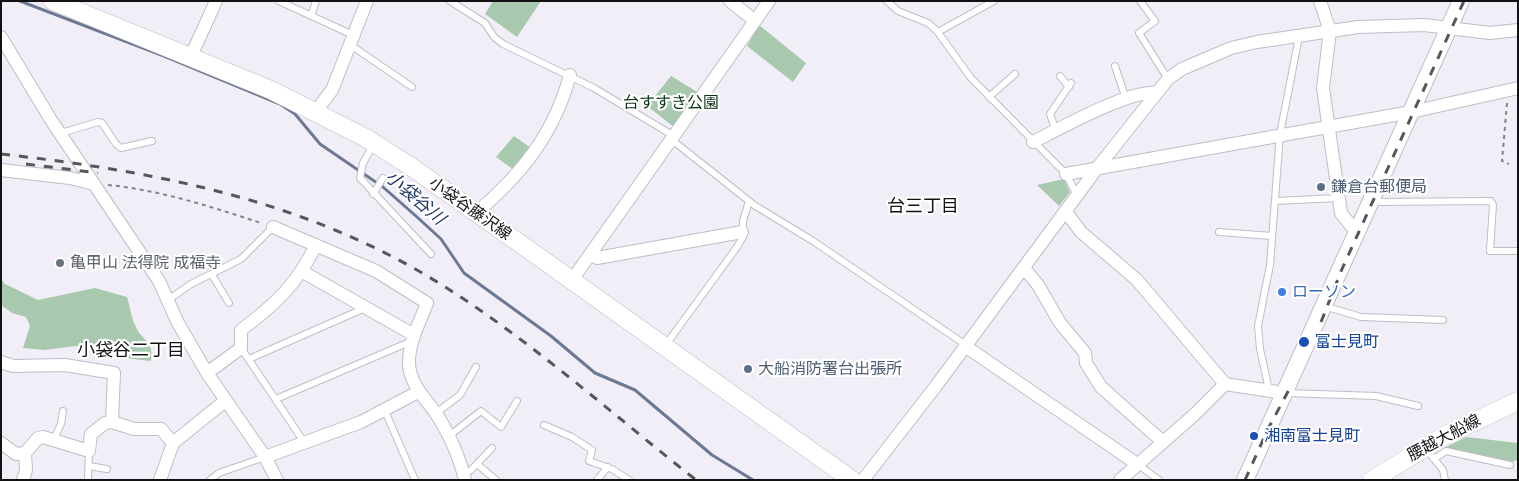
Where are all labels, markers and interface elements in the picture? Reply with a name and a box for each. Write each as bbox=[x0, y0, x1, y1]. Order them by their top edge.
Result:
park label: 台すすき公園 bbox=[623, 93, 719, 113]
water label: 小袋谷川 bbox=[381, 166, 449, 230]
street label: 小袋谷藤沢線 bbox=[425, 174, 515, 244]
place label: 鎌倉台郵便局 bbox=[1331, 177, 1427, 197]
marker: 鎌倉台郵便局 bbox=[1315, 181, 1327, 193]
district label: 台三丁目 bbox=[887, 196, 959, 218]
place label: 亀甲山 法得院 成福寺 bbox=[70, 253, 221, 273]
marker: 亀甲山 法得院 成福寺 bbox=[54, 257, 66, 269]
place label: ローソン bbox=[1292, 282, 1356, 302]
marker: ローソン bbox=[1276, 286, 1288, 298]
place label: 富士見町 bbox=[1315, 332, 1379, 352]
marker: 富士見町 bbox=[1297, 335, 1311, 349]
district label: 小袋谷二丁目 bbox=[77, 340, 185, 362]
place label: 大船消防署台出張所 bbox=[758, 359, 902, 379]
marker: 大船消防署台出張所 bbox=[742, 363, 754, 375]
street label: 腰越大船線 bbox=[1404, 411, 1484, 465]
place label: 湘南富士見町 bbox=[1264, 426, 1360, 446]
marker: 湘南富士見町 bbox=[1248, 430, 1260, 442]

